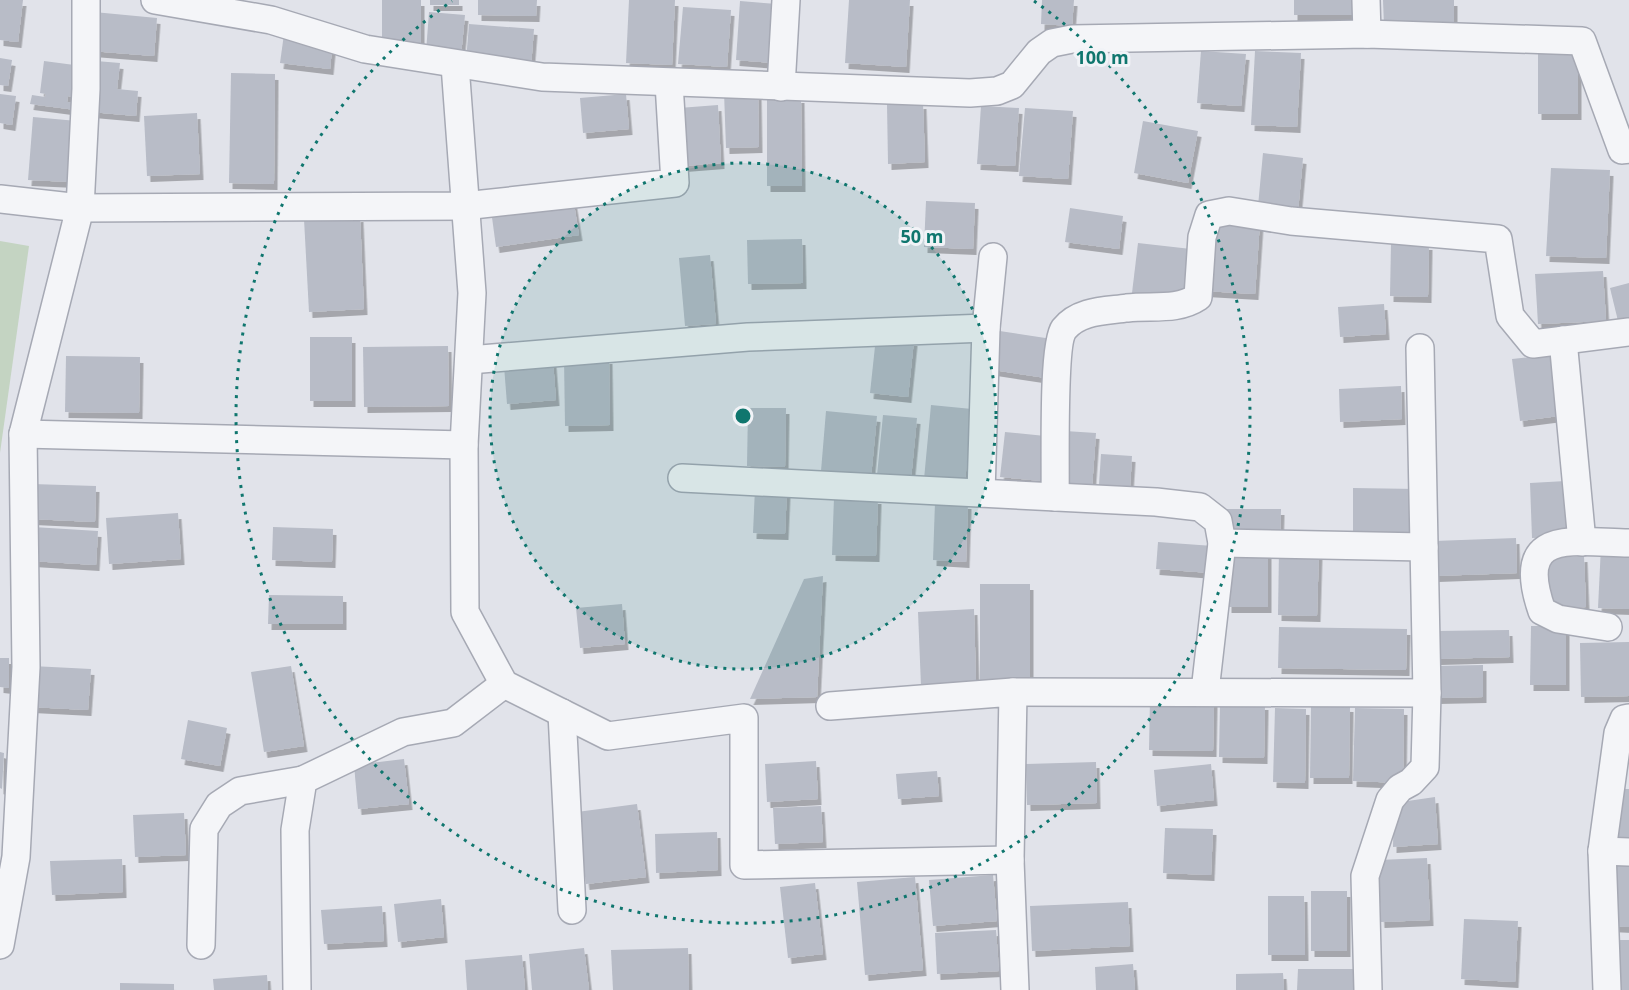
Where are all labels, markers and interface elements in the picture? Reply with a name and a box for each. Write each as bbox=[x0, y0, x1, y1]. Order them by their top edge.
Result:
text: 100 m bbox=[1075, 45, 1129, 69]
text: 50 m bbox=[901, 224, 943, 248]
centre of rings bbox=[733, 406, 753, 426]

